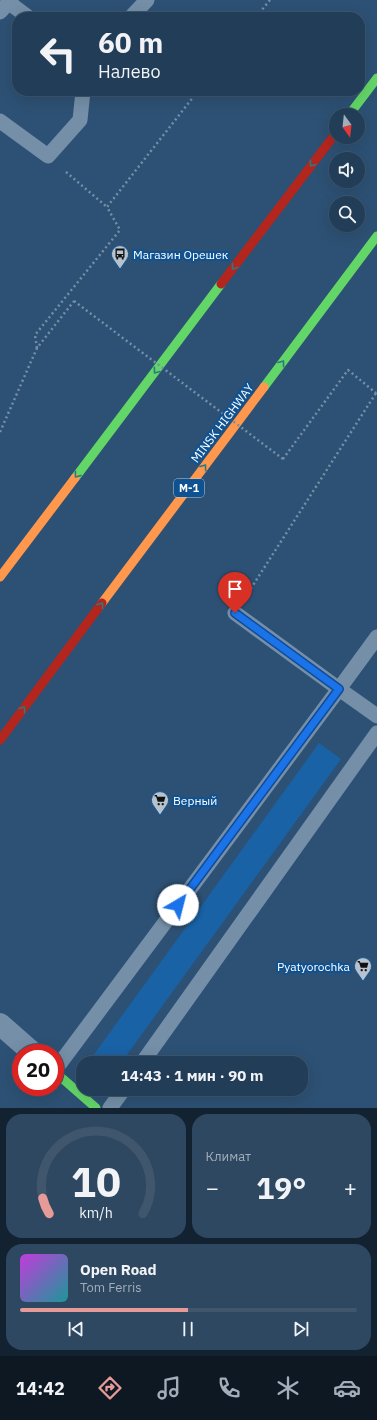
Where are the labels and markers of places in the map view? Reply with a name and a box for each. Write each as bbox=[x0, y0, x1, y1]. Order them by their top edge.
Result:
bus stop icon: Магазин Орешек bbox=[110, 244, 130, 269]
place label: Магазин Орешек bbox=[133, 247, 229, 262]
pin bbox=[218, 572, 252, 613]
supermarket icon: Верный bbox=[150, 790, 170, 815]
place label: Верный bbox=[173, 793, 217, 808]
supermarket icon: Pyatyorochka bbox=[353, 956, 373, 981]
place label: Pyatyorochka bbox=[277, 959, 351, 974]

